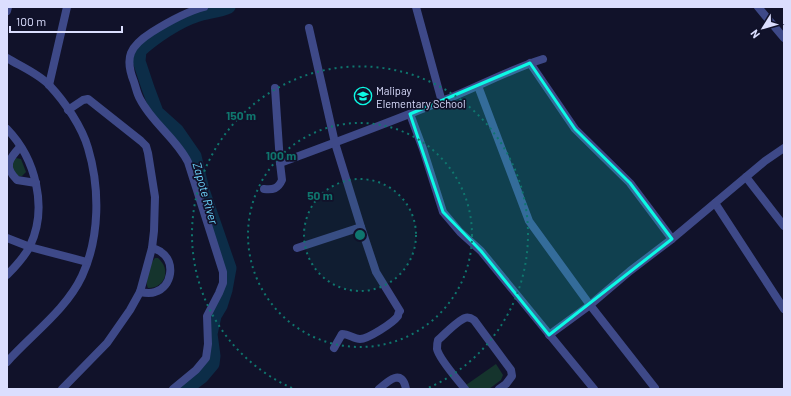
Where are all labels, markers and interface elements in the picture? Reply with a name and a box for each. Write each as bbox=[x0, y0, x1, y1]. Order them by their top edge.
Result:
scale bar bbox=[10, 8, 122, 34]
north arrow bbox=[743, 8, 783, 48]
text: 100 m bbox=[16, 14, 46, 28]
text: N bbox=[747, 27, 762, 41]
place label: Malipay Elementary School bbox=[376, 84, 466, 110]
school or university icon: Malipay Elementary School bbox=[353, 86, 373, 106]
text: 150 m bbox=[226, 108, 256, 122]
text: 100 m bbox=[266, 148, 296, 162]
water label: Zapote River bbox=[190, 160, 222, 226]
text: 50 m bbox=[307, 188, 333, 202]
centre of rings bbox=[353, 228, 367, 242]

